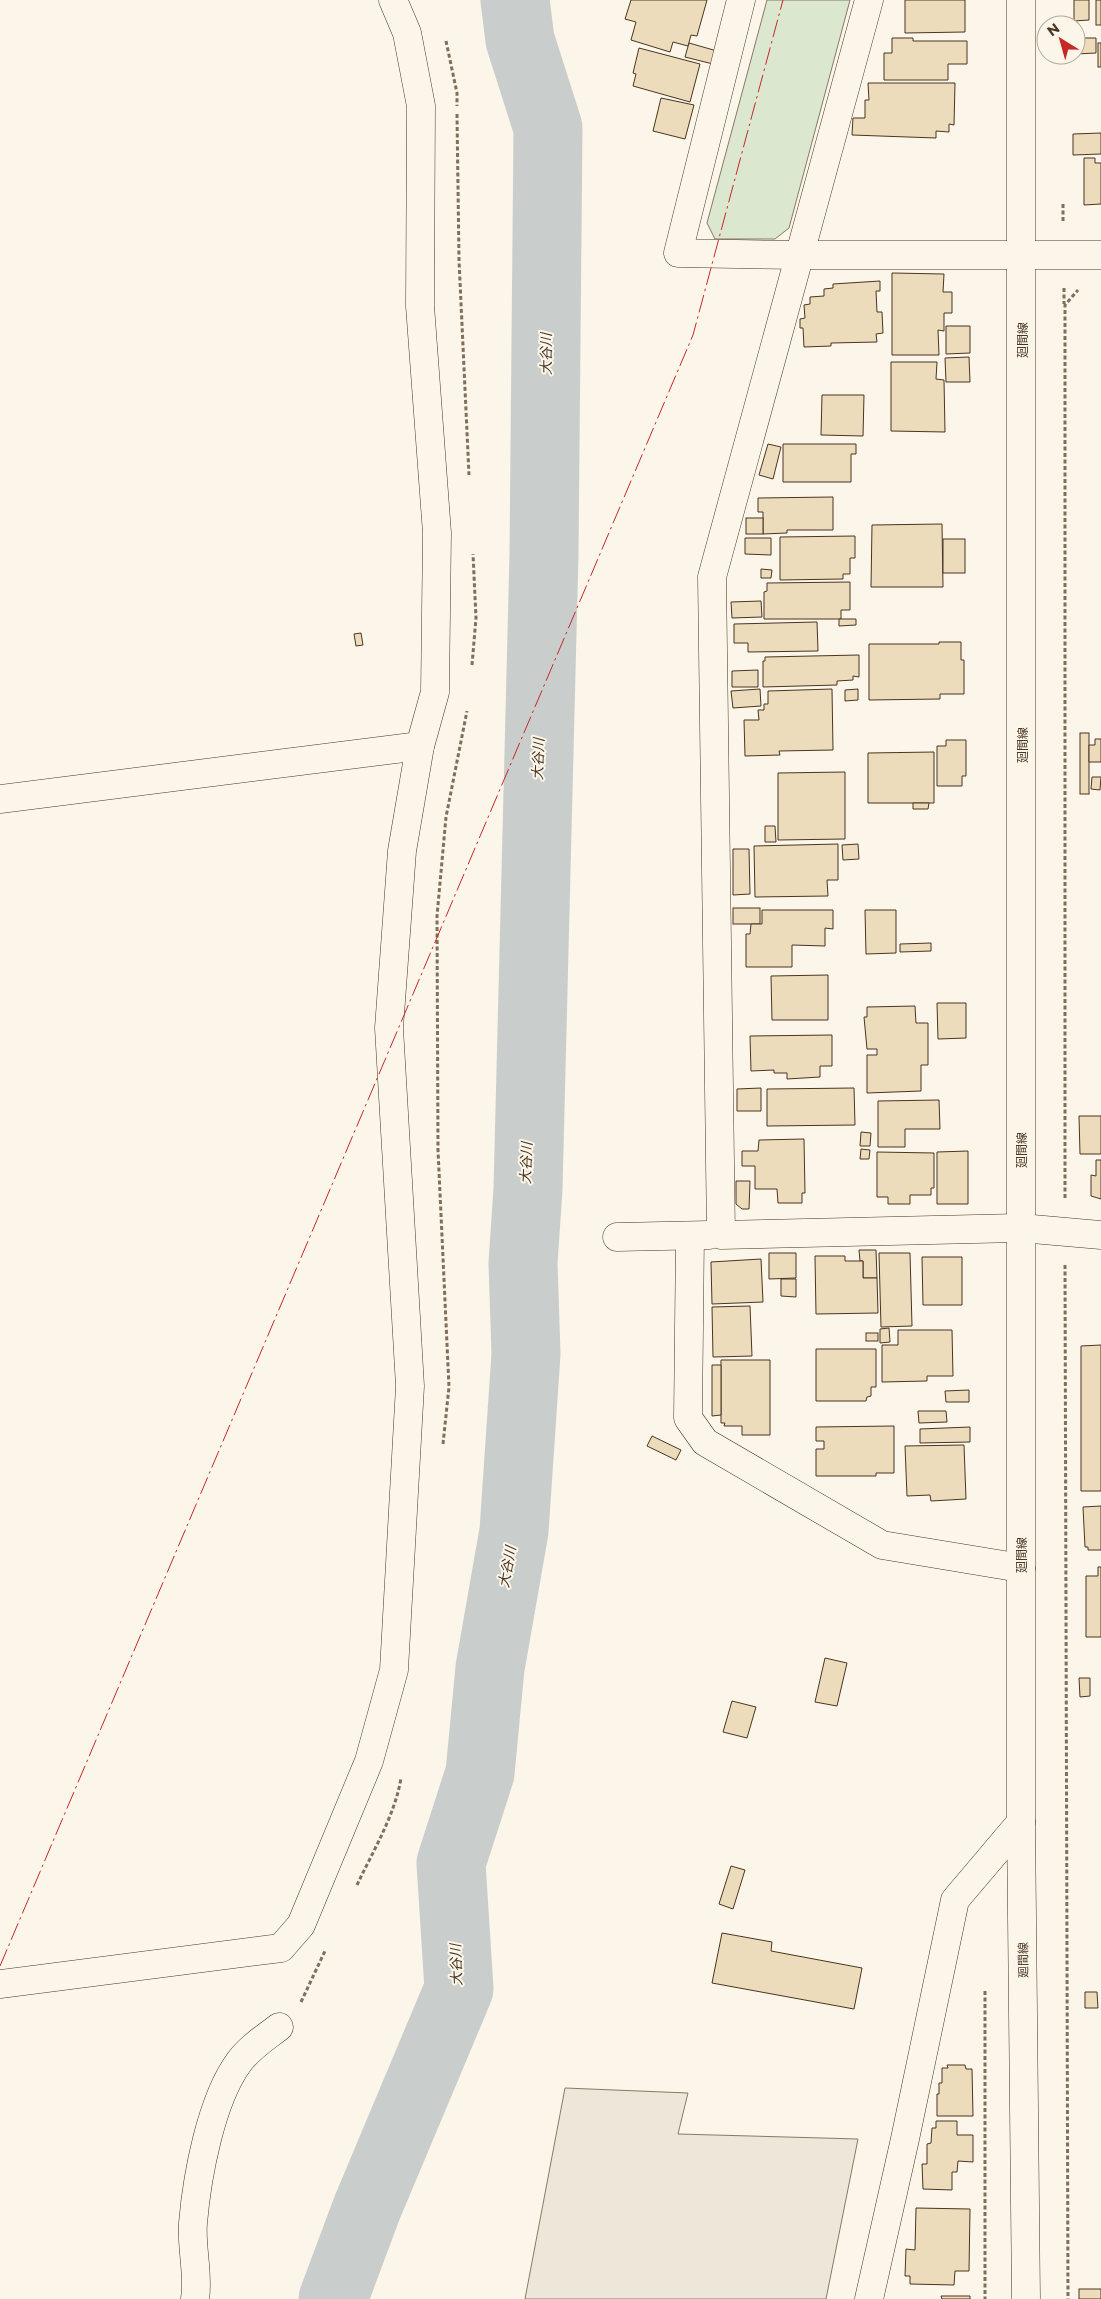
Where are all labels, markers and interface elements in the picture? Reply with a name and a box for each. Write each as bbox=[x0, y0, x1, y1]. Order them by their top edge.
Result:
north arrow bbox=[1036, 15, 1086, 65]
text: N bbox=[1043, 19, 1063, 40]
street label: 廻間線 bbox=[1015, 322, 1030, 358]
water label: 大谷川 bbox=[537, 331, 555, 375]
street label: 廻間線 bbox=[1015, 727, 1030, 763]
water label: 大谷川 bbox=[528, 736, 548, 780]
street label: 廻間線 bbox=[1014, 1132, 1029, 1168]
water label: 大谷川 bbox=[516, 1140, 536, 1184]
street label: 廻間線 bbox=[1014, 1537, 1029, 1573]
water label: 大谷川 bbox=[494, 1543, 520, 1589]
water label: 大谷川 bbox=[446, 1942, 466, 1986]
street label: 廻間線 bbox=[1015, 1942, 1031, 1978]

